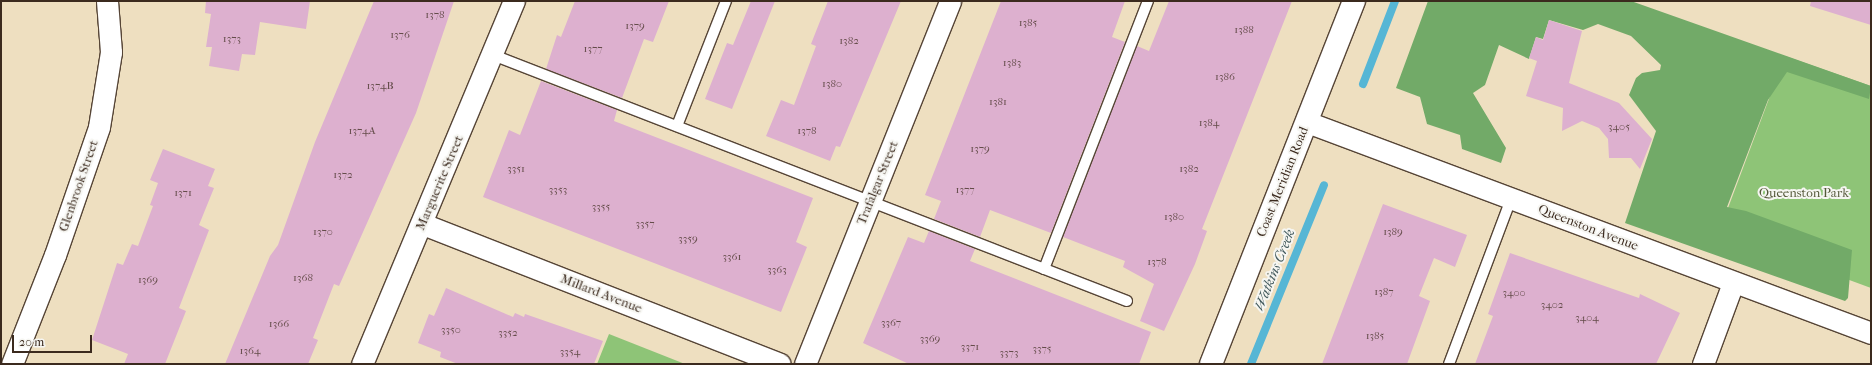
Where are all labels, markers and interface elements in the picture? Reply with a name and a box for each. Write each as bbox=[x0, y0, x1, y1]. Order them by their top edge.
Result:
house number: 1378 bbox=[425, 8, 445, 22]
house number: 1385 bbox=[1019, 16, 1037, 30]
house number: 1379 bbox=[625, 19, 645, 33]
house number: 1388 bbox=[1234, 23, 1254, 37]
house number: 1376 bbox=[390, 28, 410, 42]
house number: 1373 bbox=[223, 32, 241, 46]
house number: 1382 bbox=[839, 34, 859, 48]
house number: 1377 bbox=[583, 42, 603, 56]
house number: 1383 bbox=[1003, 56, 1021, 70]
house number: 1386 bbox=[1215, 70, 1235, 84]
house number: 1380 bbox=[822, 77, 842, 91]
house number: 1374B bbox=[366, 79, 394, 93]
house number: 1381 bbox=[989, 95, 1007, 109]
house number: 1384 bbox=[1199, 116, 1219, 130]
house number: 3405 bbox=[1608, 120, 1630, 134]
house number: 1374A bbox=[348, 124, 376, 138]
house number: 1378 bbox=[797, 124, 817, 138]
street label: Coast Meridian Road bbox=[1254, 125, 1312, 239]
street label: Marguerite Street bbox=[413, 133, 467, 233]
street label: Glenbrook Street bbox=[56, 138, 102, 234]
street label: Trafalgar Street bbox=[854, 139, 902, 227]
house number: 1379 bbox=[970, 142, 990, 156]
house number: 3351 bbox=[507, 162, 525, 176]
house number: 1382 bbox=[1179, 162, 1199, 176]
house number: 1372 bbox=[333, 168, 353, 182]
house number: 3353 bbox=[549, 183, 567, 197]
house number: 1377 bbox=[955, 183, 975, 197]
park label: Queenston Park bbox=[1759, 185, 1849, 201]
house number: 1371 bbox=[174, 186, 192, 200]
house number: 3355 bbox=[592, 200, 610, 214]
street label: Queenston Avenue bbox=[1536, 202, 1640, 254]
house number: 1380 bbox=[1164, 210, 1184, 224]
house number: 3357 bbox=[635, 217, 655, 231]
house number: 1370 bbox=[313, 225, 333, 239]
house number: 1389 bbox=[1383, 225, 1403, 239]
water label: Watkins Creek bbox=[1251, 227, 1299, 313]
house number: 3359 bbox=[678, 232, 698, 246]
house number: 3361 bbox=[723, 250, 741, 264]
house number: 1378 bbox=[1147, 255, 1167, 269]
house number: 3363 bbox=[767, 263, 787, 277]
house number: 1368 bbox=[293, 271, 313, 285]
street label: Millard Avenue bbox=[558, 271, 644, 317]
house number: 1369 bbox=[138, 273, 158, 287]
house number: 1387 bbox=[1374, 285, 1394, 299]
house number: 3400 bbox=[1502, 286, 1526, 300]
house number: 3402 bbox=[1541, 298, 1563, 312]
house number: 3404 bbox=[1575, 311, 1599, 325]
house number: 3367 bbox=[881, 316, 901, 330]
house number: 1366 bbox=[269, 317, 289, 331]
house number: 3350 bbox=[441, 323, 461, 337]
house number: 3352 bbox=[498, 326, 518, 340]
scale bar bbox=[14, 327, 94, 353]
house number: 1385 bbox=[1366, 329, 1384, 343]
house number: 3369 bbox=[920, 332, 940, 346]
text: 20 m bbox=[19, 335, 44, 349]
house number: 3371 bbox=[961, 340, 979, 354]
house number: 3375 bbox=[1032, 342, 1052, 356]
house number: 1364 bbox=[240, 344, 260, 358]
house number: 3354 bbox=[560, 345, 580, 359]
house number: 3373 bbox=[1000, 346, 1018, 360]

